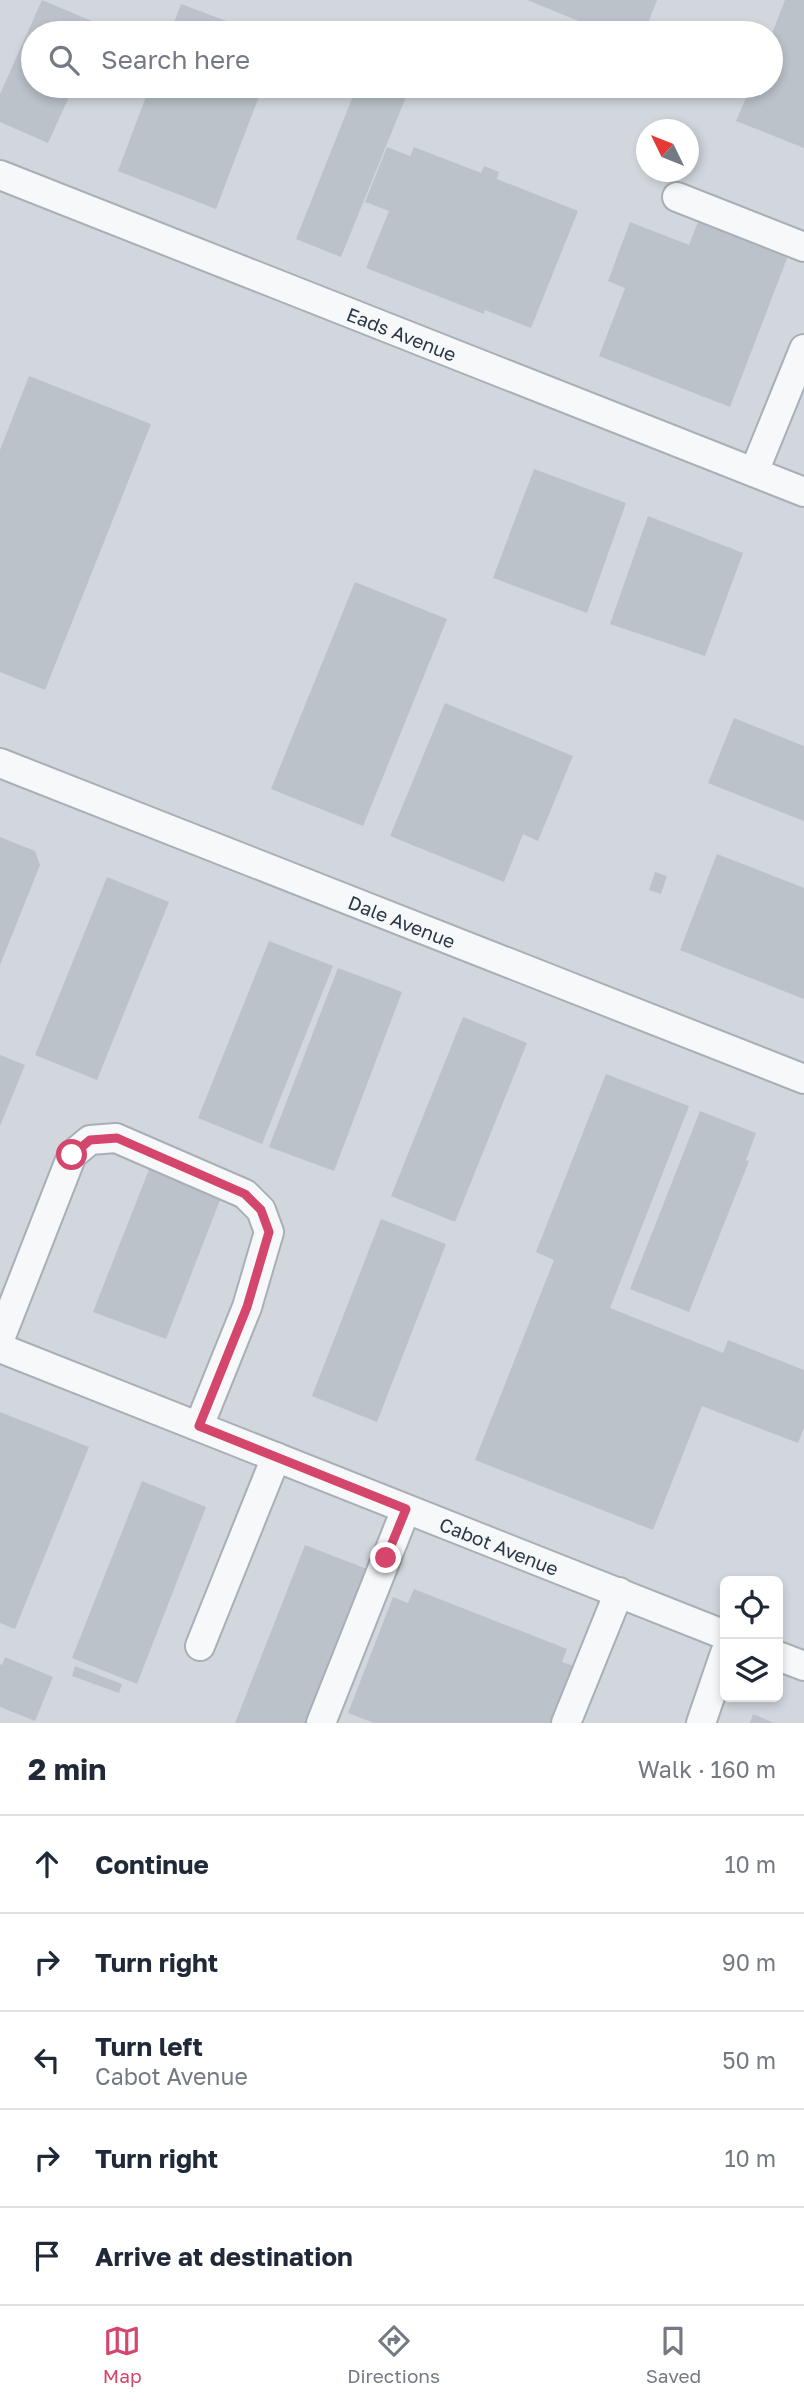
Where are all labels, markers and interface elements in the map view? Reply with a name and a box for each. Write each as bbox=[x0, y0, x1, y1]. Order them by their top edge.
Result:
search box bbox=[21, 21, 783, 98]
icon: search bbox=[45, 41, 83, 79]
text: Search here bbox=[101, 44, 250, 75]
north arrow bbox=[636, 119, 699, 182]
street label: Eads Avenue bbox=[344, 302, 460, 365]
street label: Dale Avenue bbox=[345, 890, 459, 952]
route start bbox=[56, 1139, 87, 1170]
street label: Cabot Avenue bbox=[436, 1512, 562, 1580]
route end bbox=[370, 1542, 401, 1573]
map controls bbox=[720, 1576, 783, 1702]
button: locate bbox=[720, 1576, 783, 1639]
button: layers bbox=[720, 1639, 783, 1702]
text: 2 min bbox=[28, 1751, 106, 1787]
text: Walk · 160 m bbox=[638, 1755, 776, 1783]
icon: ahead bbox=[28, 1845, 66, 1883]
text: Continue bbox=[95, 1849, 209, 1880]
text: 10 m bbox=[724, 1850, 776, 1878]
icon: right bbox=[28, 1943, 66, 1981]
text: Turn right bbox=[95, 1947, 218, 1978]
text: 90 m bbox=[722, 1948, 776, 1976]
text: Turn left bbox=[95, 2031, 203, 2062]
icon: left bbox=[28, 2041, 66, 2079]
text: 50 m bbox=[722, 2046, 776, 2074]
text: Cabot Avenue bbox=[95, 2062, 248, 2090]
icon: right bbox=[28, 2139, 66, 2177]
text: Turn right bbox=[95, 2143, 218, 2174]
text: 10 m bbox=[724, 2144, 776, 2172]
icon: arrive bbox=[28, 2237, 66, 2275]
text: Arrive at destination bbox=[95, 2241, 353, 2272]
tab: Map bbox=[103, 2322, 142, 2387]
tab: Directions bbox=[347, 2322, 440, 2387]
tab: Saved bbox=[646, 2322, 701, 2387]

